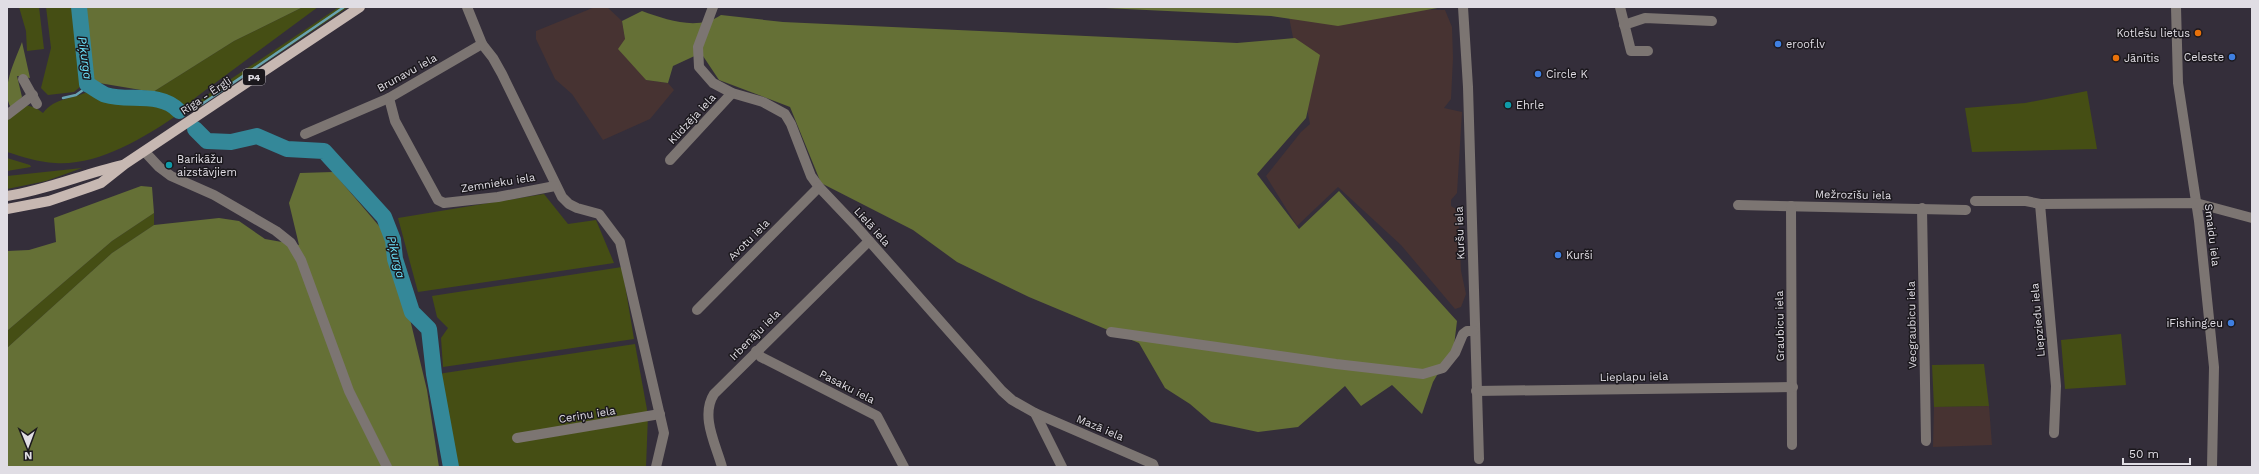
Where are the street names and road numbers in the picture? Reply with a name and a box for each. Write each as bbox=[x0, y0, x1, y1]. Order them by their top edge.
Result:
street label: Brunavu iela bbox=[375, 51, 439, 95]
road number: P4 bbox=[243, 69, 265, 85]
street label: Rīga - Ērgļi bbox=[178, 74, 234, 118]
street label: Klīdzēja iela bbox=[665, 91, 719, 147]
street label: Zemnieku iela bbox=[460, 171, 536, 195]
street label: Mežrozīšu iela bbox=[1815, 188, 1891, 202]
street label: Smaidu iela bbox=[2202, 203, 2222, 267]
street label: Lielā iela bbox=[851, 205, 893, 249]
street label: Kuršu iela bbox=[1453, 206, 1467, 260]
street label: Avotu iela bbox=[726, 217, 772, 263]
street label: Vecgraubicu iela bbox=[1905, 281, 1919, 369]
street label: Liepziedu iela bbox=[2028, 283, 2048, 357]
street label: Graubicu iela bbox=[1773, 291, 1787, 361]
street label: Irbenāju iela bbox=[727, 307, 783, 363]
street label: Pasaku iela bbox=[817, 367, 877, 407]
street label: Lieplapu iela bbox=[1600, 370, 1668, 384]
street label: Ceriņu iela bbox=[558, 404, 616, 426]
street label: Mazā iela bbox=[1074, 412, 1126, 444]

